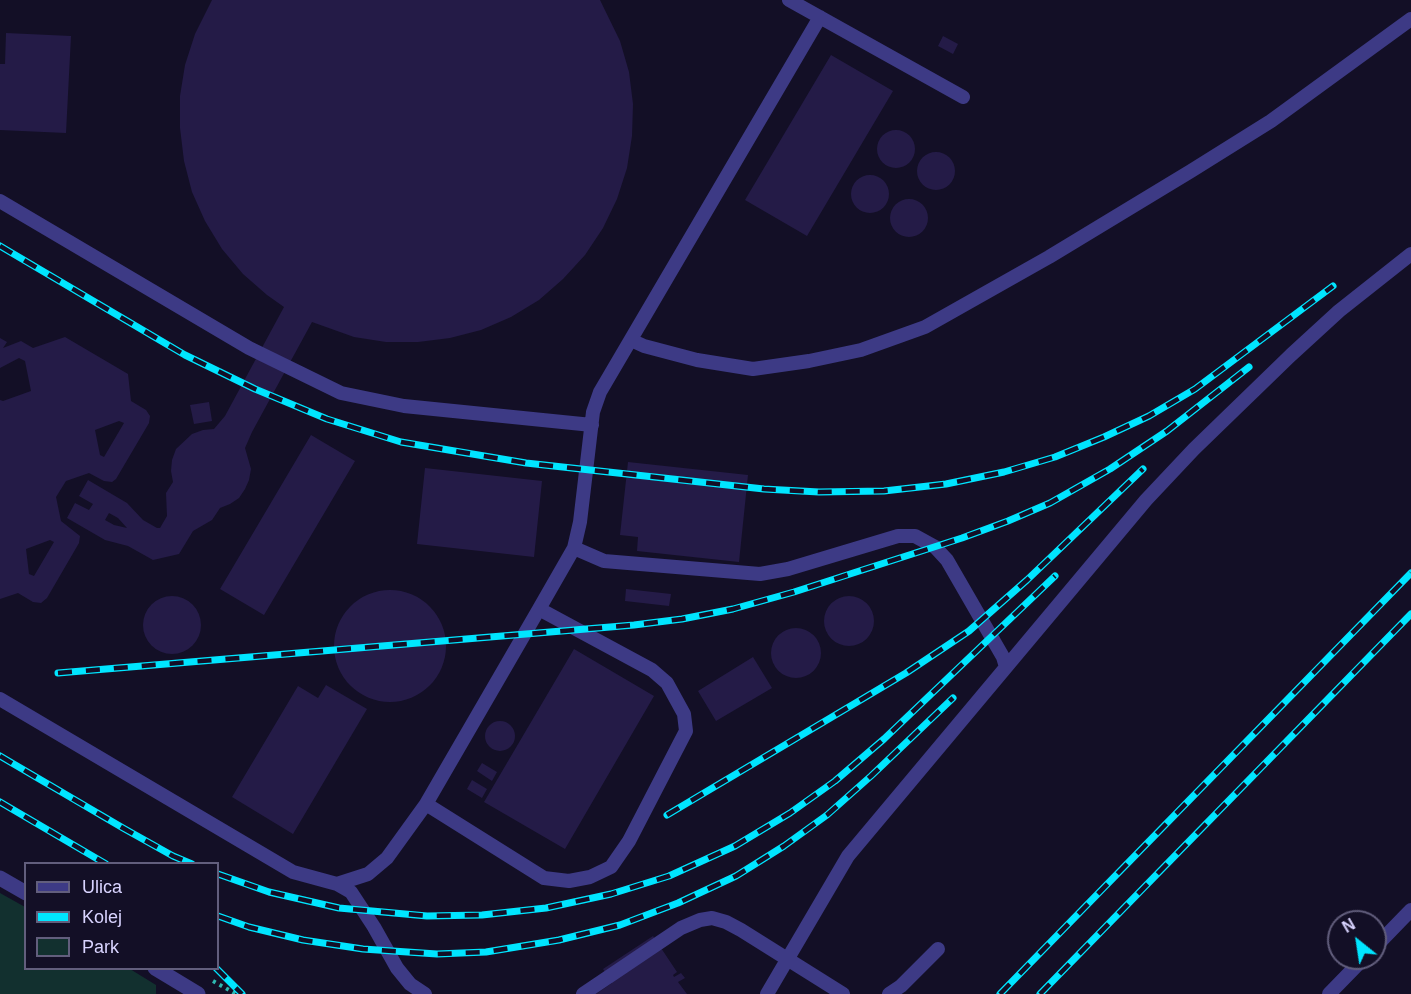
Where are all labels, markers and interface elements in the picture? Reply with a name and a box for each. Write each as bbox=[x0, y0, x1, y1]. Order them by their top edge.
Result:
legend bbox=[24, 862, 219, 970]
text: Ulica bbox=[82, 877, 122, 897]
text: Kolej bbox=[82, 907, 122, 927]
north arrow bbox=[1327, 910, 1387, 970]
text: N bbox=[1339, 915, 1358, 936]
text: Park bbox=[82, 937, 119, 957]

